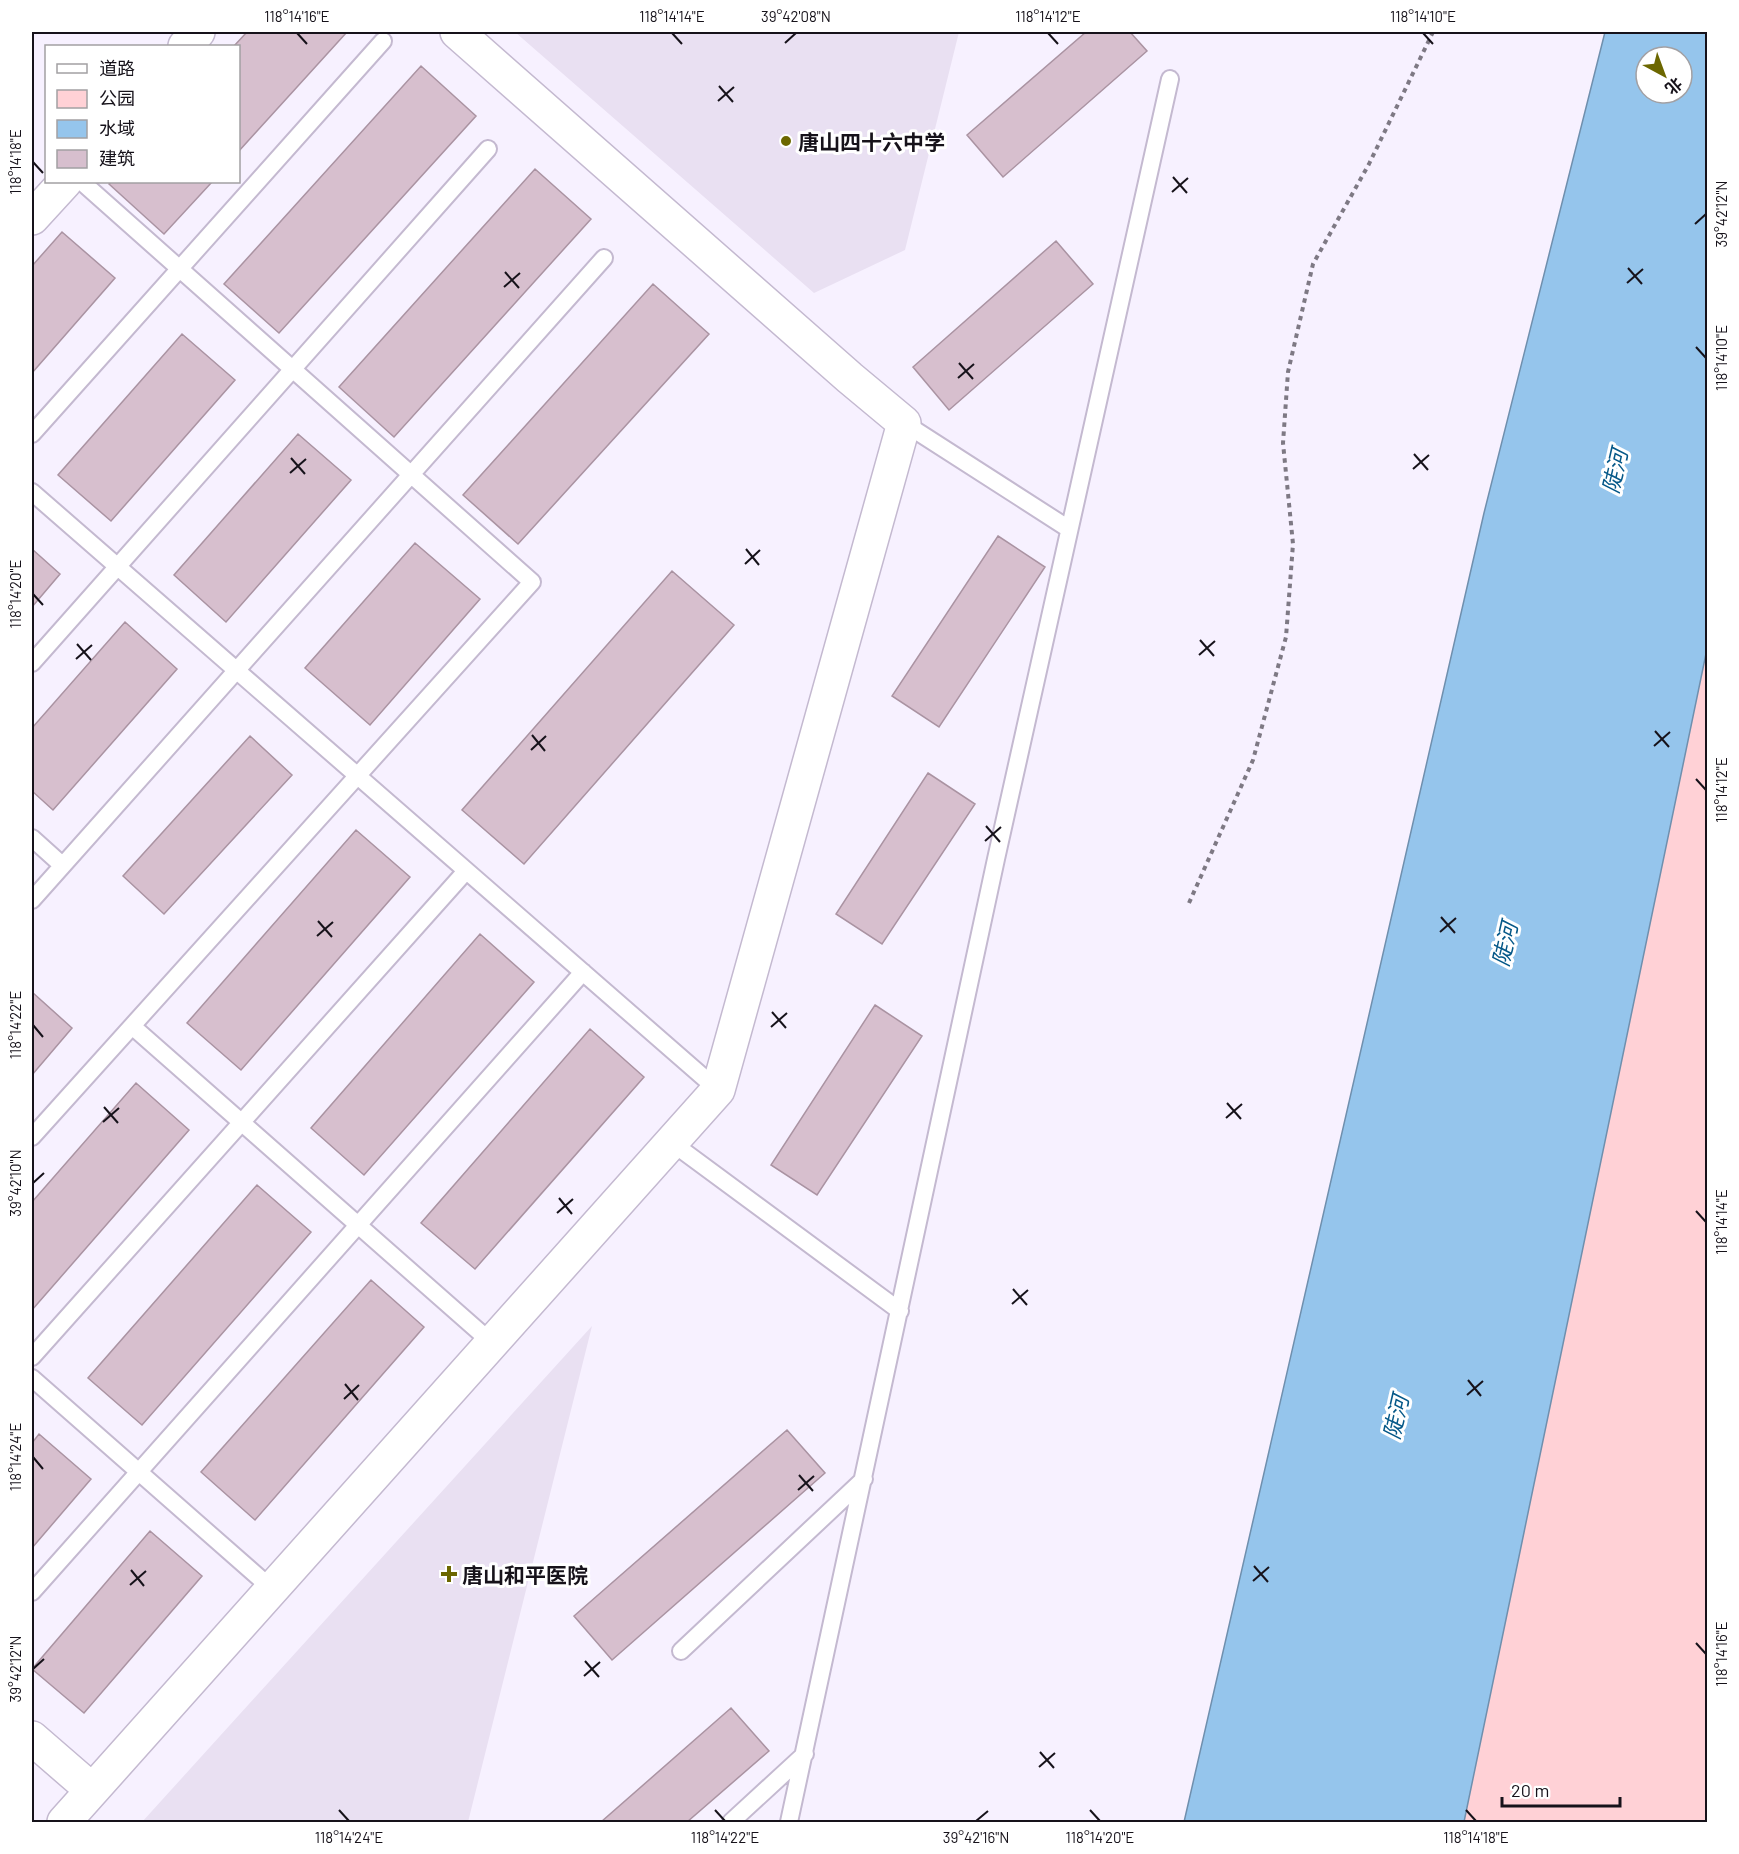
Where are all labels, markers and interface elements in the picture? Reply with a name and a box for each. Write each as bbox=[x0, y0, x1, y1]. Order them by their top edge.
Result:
text: 118°14'16"E bbox=[264, 7, 330, 25]
text: 118°14'14"E bbox=[639, 7, 705, 25]
text: 39°42'08"N bbox=[761, 7, 831, 25]
text: 118°14'12"E bbox=[1015, 7, 1081, 25]
text: 118°14'10"E bbox=[1390, 7, 1456, 25]
legend bbox=[45, 45, 240, 183]
north arrow bbox=[1634, 45, 1694, 105]
text: 道路 bbox=[99, 57, 135, 79]
text: 北 bbox=[1662, 74, 1686, 99]
text: 公园 bbox=[99, 87, 135, 109]
text: 水域 bbox=[99, 117, 135, 139]
text: 118°14'18"E bbox=[6, 129, 24, 195]
place label: 唐山四十六中学 bbox=[798, 129, 945, 154]
marker: 唐山四十六中学 bbox=[779, 134, 793, 148]
text: 建筑 bbox=[99, 147, 135, 169]
text: 39°42'12"N bbox=[1712, 181, 1730, 247]
text: 118°14'10"E bbox=[1712, 325, 1730, 391]
water label: 陡河 bbox=[1596, 443, 1633, 495]
text: 118°14'20"E bbox=[6, 560, 24, 628]
text: 118°14'12"E bbox=[1712, 757, 1730, 823]
water label: 陡河 bbox=[1486, 916, 1523, 968]
text: 118°14'22"E bbox=[6, 991, 24, 1059]
text: 39°42'10"N bbox=[6, 1149, 24, 1217]
text: 118°14'14"E bbox=[1712, 1189, 1730, 1255]
water label: 陡河 bbox=[1377, 1389, 1414, 1441]
text: 118°14'24"E bbox=[6, 1423, 24, 1491]
place label: 唐山和平医院 bbox=[462, 1562, 588, 1587]
marker: 唐山和平医院 bbox=[440, 1565, 458, 1583]
text: 118°14'16"E bbox=[1712, 1621, 1730, 1687]
text: 39°42'12"N bbox=[6, 1636, 24, 1702]
scale bar bbox=[1502, 1770, 1620, 1808]
text: 20 m bbox=[1511, 1779, 1549, 1801]
text: 118°14'24"E bbox=[315, 1828, 383, 1846]
text: 118°14'22"E bbox=[691, 1828, 759, 1846]
text: 39°42'16"N bbox=[943, 1828, 1009, 1846]
text: 118°14'20"E bbox=[1066, 1828, 1134, 1846]
text: 118°14'18"E bbox=[1443, 1828, 1509, 1846]

